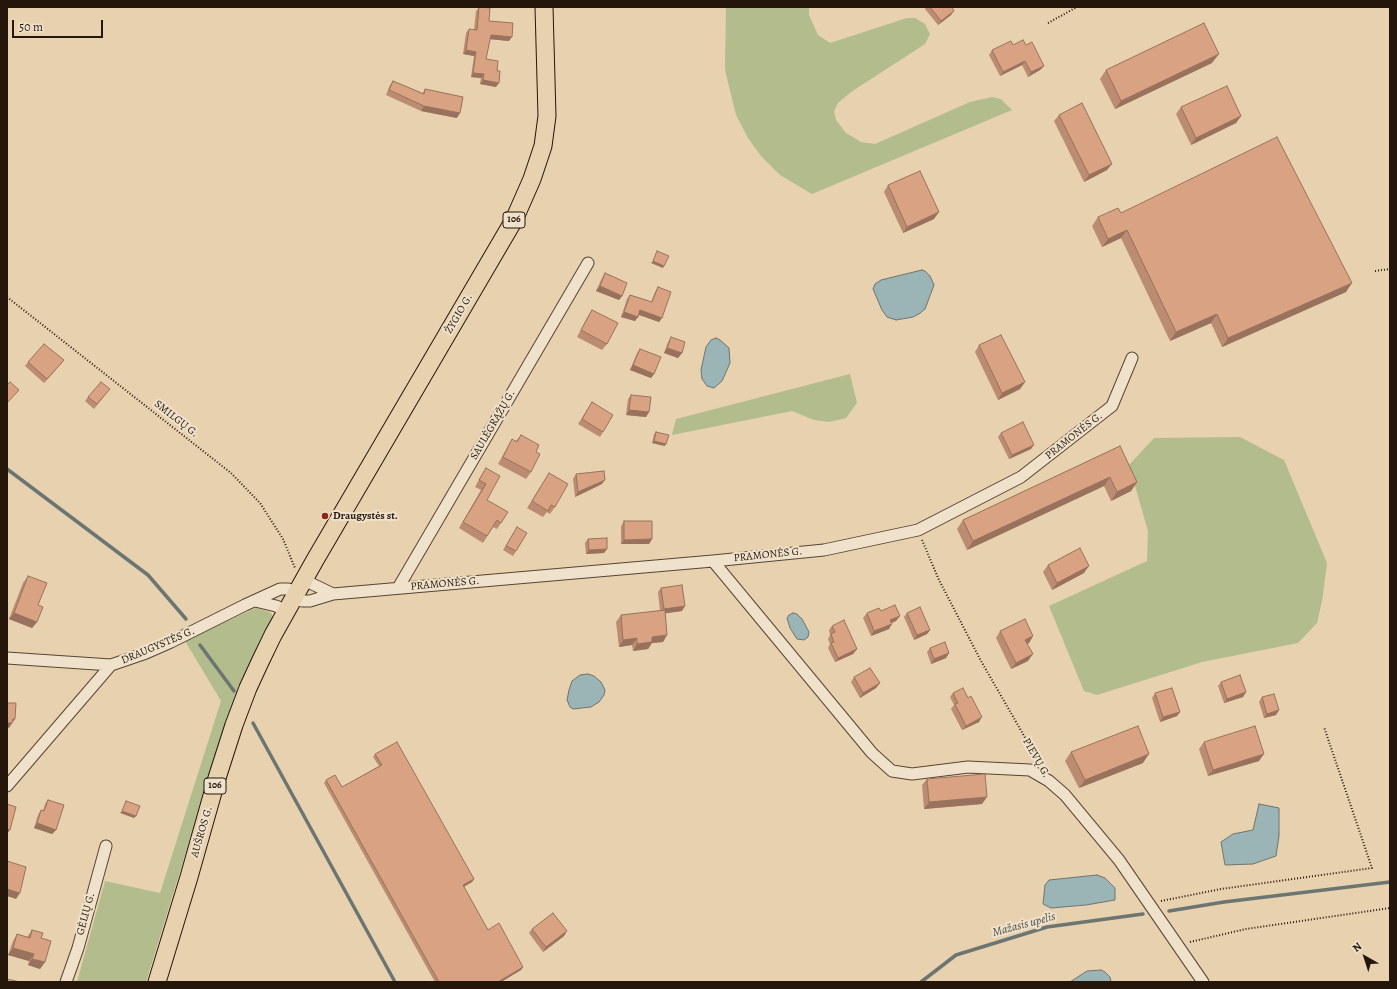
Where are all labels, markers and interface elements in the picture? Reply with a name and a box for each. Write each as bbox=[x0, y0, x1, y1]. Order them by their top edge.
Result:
scale bar bbox=[14, 12, 105, 38]
text: 50 m bbox=[19, 19, 43, 35]
road number: 106 bbox=[503, 212, 525, 228]
street label: ŽYGIO G. bbox=[442, 292, 476, 336]
street label: SAULĖGRĄŽŲ G. bbox=[468, 388, 518, 462]
street label: SMILGŲ G. bbox=[151, 398, 201, 440]
street label: PRAMONĖS G. bbox=[1043, 410, 1105, 462]
place label: Draugystės st. bbox=[333, 509, 398, 523]
marker: Draugystės st. bbox=[320, 511, 330, 521]
street label: PRAMONĖS G. bbox=[733, 545, 803, 565]
street label: PRAMONĖS G. bbox=[410, 574, 480, 594]
street label: DRAUGYSTĖS G. bbox=[119, 625, 197, 667]
street label: PIEVŲ G. bbox=[1019, 736, 1053, 780]
road number: 106 bbox=[204, 778, 226, 794]
street label: AUŠROS G. bbox=[188, 805, 216, 859]
street label: GĖLIŲ G. bbox=[74, 891, 98, 937]
water label: Mažasis upelis bbox=[991, 910, 1057, 940]
north arrow bbox=[1345, 937, 1385, 977]
text: N bbox=[1349, 939, 1365, 956]

